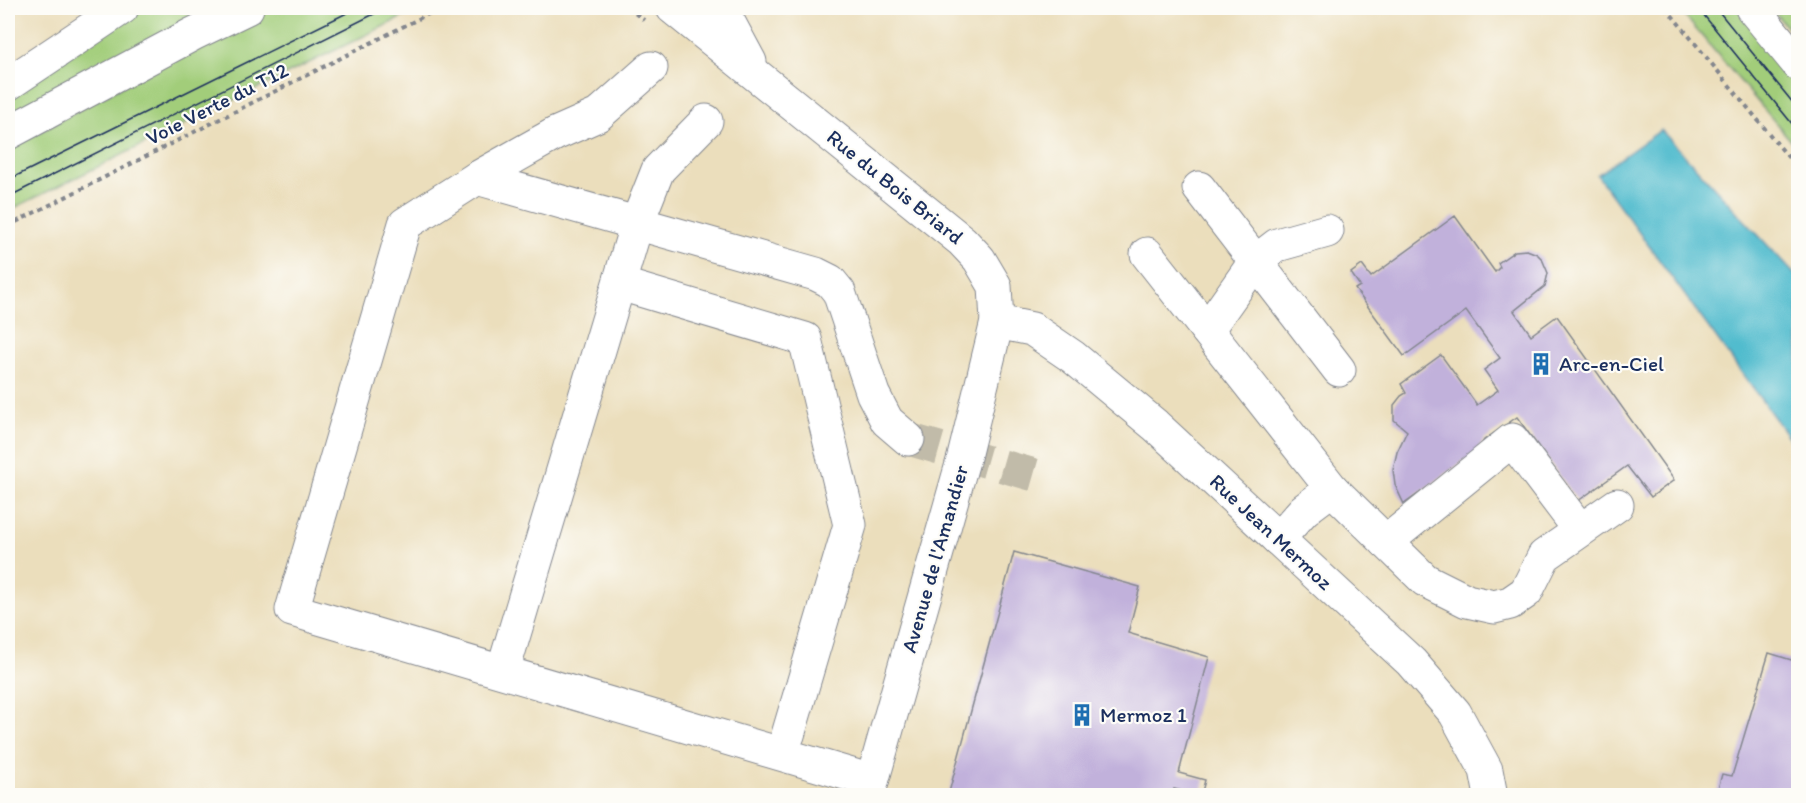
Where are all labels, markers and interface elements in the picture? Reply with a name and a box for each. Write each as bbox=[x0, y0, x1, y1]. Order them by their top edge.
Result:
street label: Voie Verte du T12 bbox=[142, 57, 292, 150]
street label: Rue du Bois Briard bbox=[822, 124, 969, 249]
building icon: Arc-en-Ciel bbox=[1528, 351, 1554, 377]
place label: Arc-en-Ciel bbox=[1559, 351, 1664, 376]
street label: Avenue de l'Amandier bbox=[896, 462, 973, 655]
street label: Rue Jean Mermoz bbox=[1205, 468, 1338, 595]
building icon: Mermoz 1 bbox=[1069, 702, 1095, 728]
place label: Mermoz 1 bbox=[1100, 702, 1187, 727]

